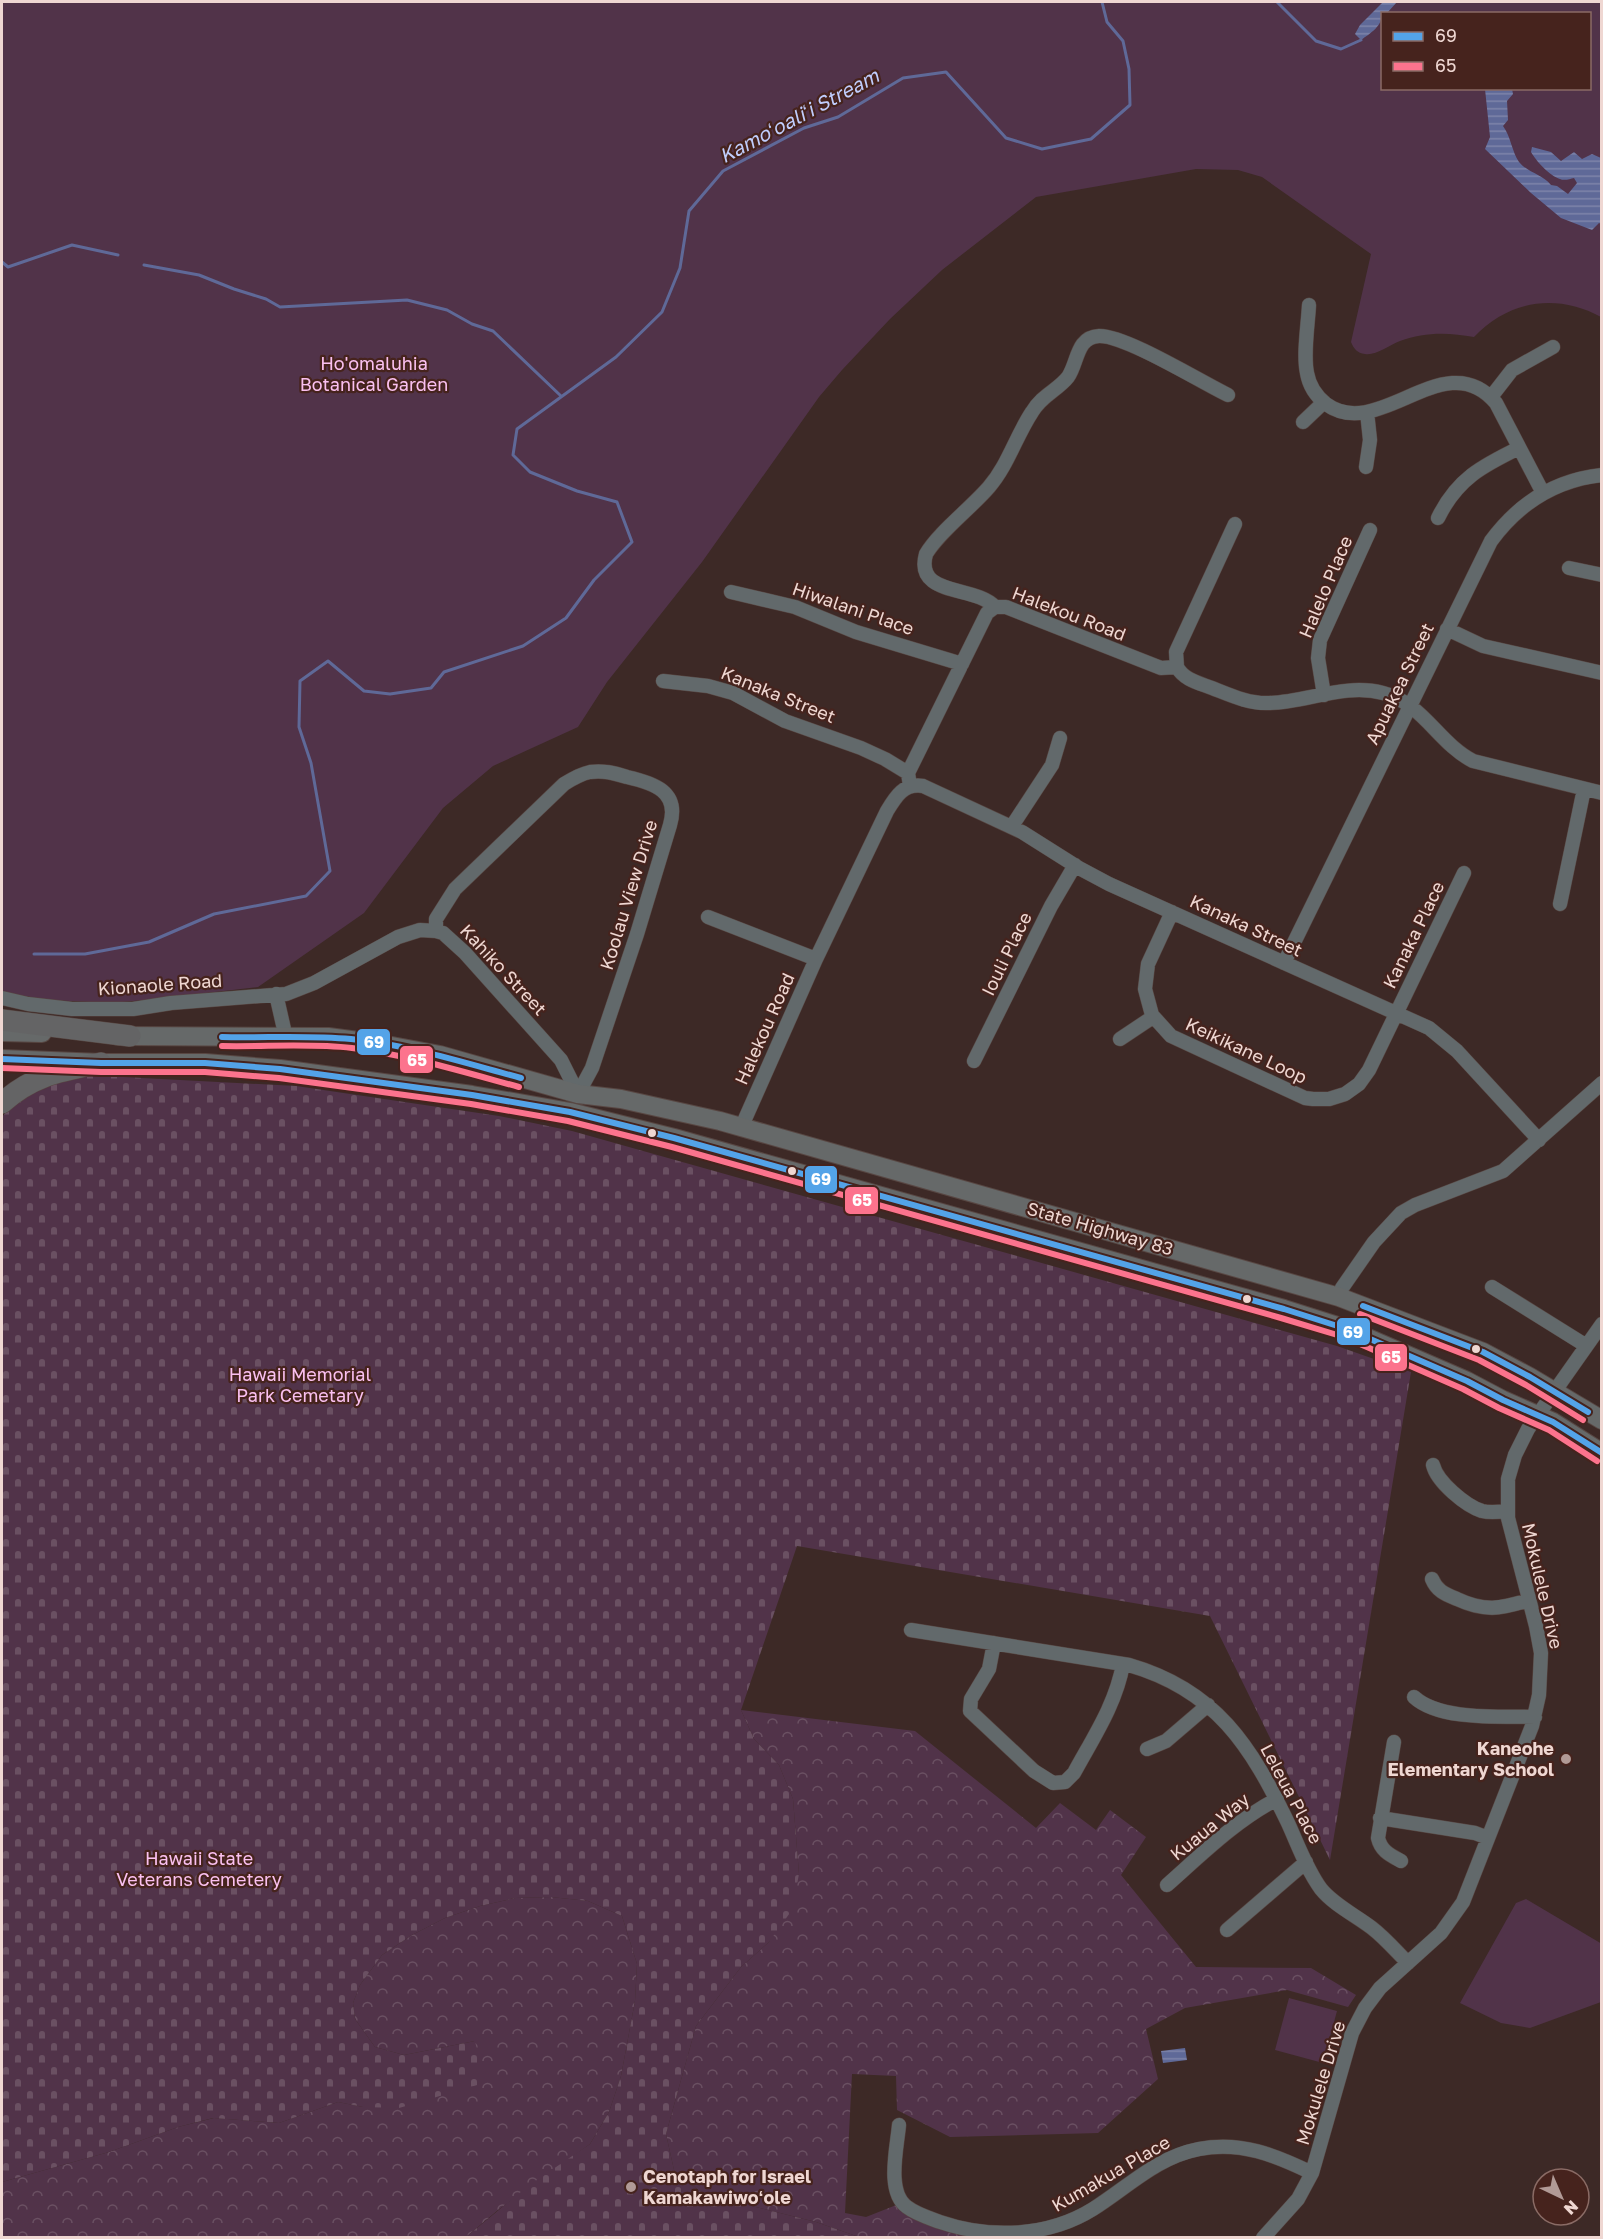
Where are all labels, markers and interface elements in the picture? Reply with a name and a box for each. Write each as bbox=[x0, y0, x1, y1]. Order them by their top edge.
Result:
legend bbox=[1381, 12, 1591, 90]
text: 69 bbox=[1435, 24, 1457, 46]
text: 65 bbox=[1435, 54, 1456, 76]
water label: Kamoʻoaliʻi Stream bbox=[715, 62, 884, 167]
park label: Ho'omaluhia Botanical Garden bbox=[300, 352, 448, 395]
street label: Halelo Place bbox=[1294, 532, 1356, 641]
street label: Hiwalani Place bbox=[790, 577, 917, 639]
street label: Halekou Road bbox=[1009, 581, 1129, 645]
street label: Apuakea Street bbox=[1360, 619, 1438, 748]
street label: Kanaka Street bbox=[718, 661, 839, 727]
street label: Koolau View Drive bbox=[595, 817, 661, 972]
street label: Kanaka Place bbox=[1378, 877, 1448, 992]
street label: Kanaka Street bbox=[1187, 889, 1306, 961]
street label: Iouli Place bbox=[976, 908, 1036, 999]
street label: Kahiko Street bbox=[456, 919, 552, 1019]
street label: Kionaole Road bbox=[97, 969, 223, 999]
street label: Halekou Road bbox=[730, 969, 799, 1088]
street label: Keikikane Loop bbox=[1182, 1012, 1311, 1088]
line badge: 69 bbox=[356, 1028, 391, 1056]
text: 69 bbox=[364, 1032, 384, 1052]
line badge: 65 bbox=[399, 1045, 434, 1074]
text: 65 bbox=[407, 1050, 427, 1070]
unlabelled marker bbox=[646, 1127, 658, 1139]
unlabelled marker bbox=[786, 1165, 798, 1177]
line badge: 69 bbox=[804, 1165, 838, 1194]
text: 69 bbox=[811, 1169, 831, 1189]
line badge: 65 bbox=[844, 1186, 879, 1215]
text: 65 bbox=[852, 1190, 872, 1210]
street label: State Highway 83 bbox=[1025, 1197, 1176, 1259]
unlabelled marker bbox=[1241, 1293, 1253, 1305]
line badge: 69 bbox=[1336, 1317, 1371, 1346]
text: 69 bbox=[1343, 1322, 1363, 1342]
line badge: 65 bbox=[1374, 1343, 1408, 1372]
unlabelled marker bbox=[1470, 1343, 1482, 1355]
text: 65 bbox=[1381, 1347, 1401, 1367]
park label: Hawaii Memorial Park Cemetary bbox=[229, 1363, 372, 1406]
street label: Mokulele Drive bbox=[1518, 1521, 1568, 1651]
place label: Kaneohe Elementary School bbox=[1388, 1737, 1554, 1780]
street label: Leleua Place bbox=[1256, 1740, 1327, 1847]
marker: Kaneohe Elementary School bbox=[1559, 1752, 1573, 1766]
street label: Kuaua Way bbox=[1165, 1788, 1253, 1865]
park label: Hawaii State Veterans Cemetery bbox=[116, 1847, 282, 1890]
street label: Mokulele Drive bbox=[1291, 2018, 1349, 2147]
street label: Kumakua Place bbox=[1048, 2130, 1173, 2216]
place label: Cenotaph for Israel Kamakawiwoʻole bbox=[643, 2165, 811, 2208]
north arrow bbox=[1531, 2167, 1591, 2227]
marker: Cenotaph for Israel Kamakawiwoʻole bbox=[624, 2180, 638, 2194]
text: N bbox=[1560, 2196, 1583, 2219]

